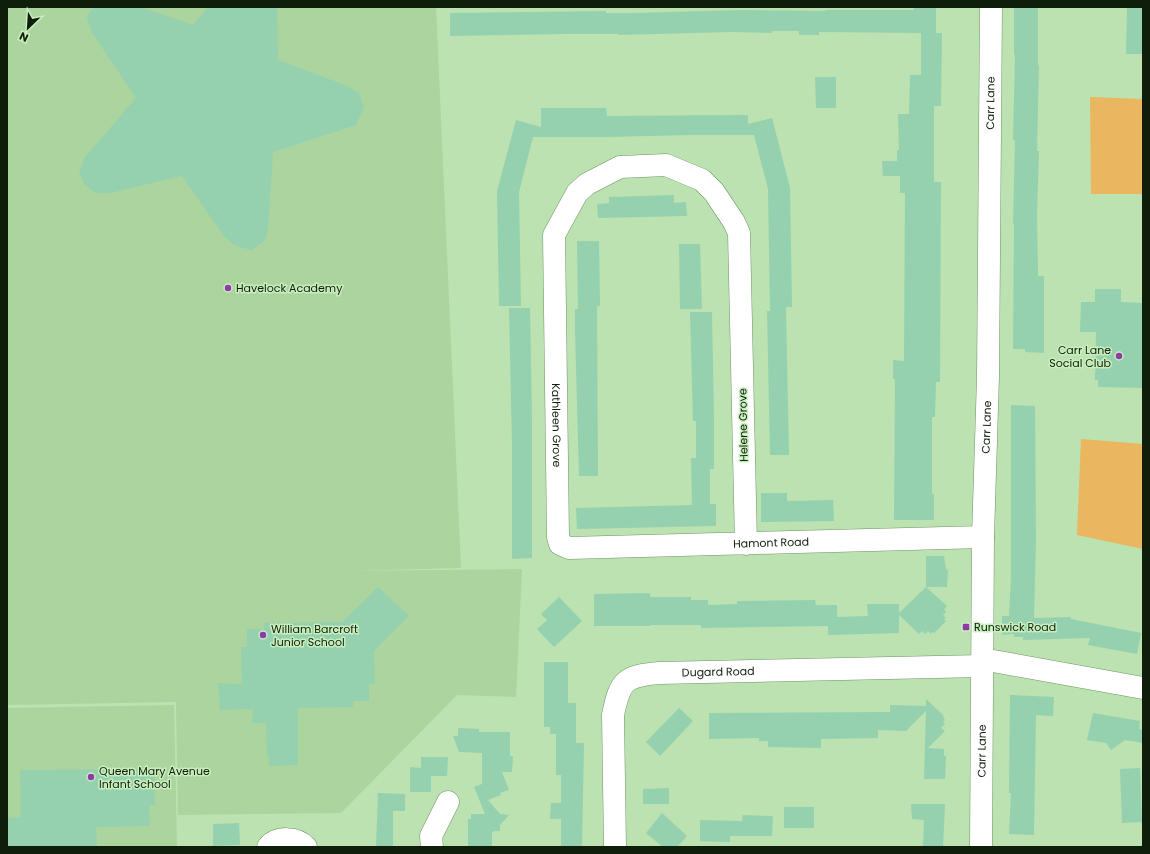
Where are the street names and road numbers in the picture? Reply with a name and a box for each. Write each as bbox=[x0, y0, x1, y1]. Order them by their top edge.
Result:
street label: Carr Lane bbox=[982, 76, 998, 130]
street label: Kathleen Grove bbox=[548, 383, 565, 468]
street label: Helene Grove bbox=[734, 388, 752, 462]
street label: Carr Lane bbox=[978, 400, 995, 454]
street label: Hamont Road bbox=[733, 534, 809, 552]
street label: Dugard Road bbox=[682, 663, 755, 681]
street label: Carr Lane bbox=[973, 724, 990, 778]

